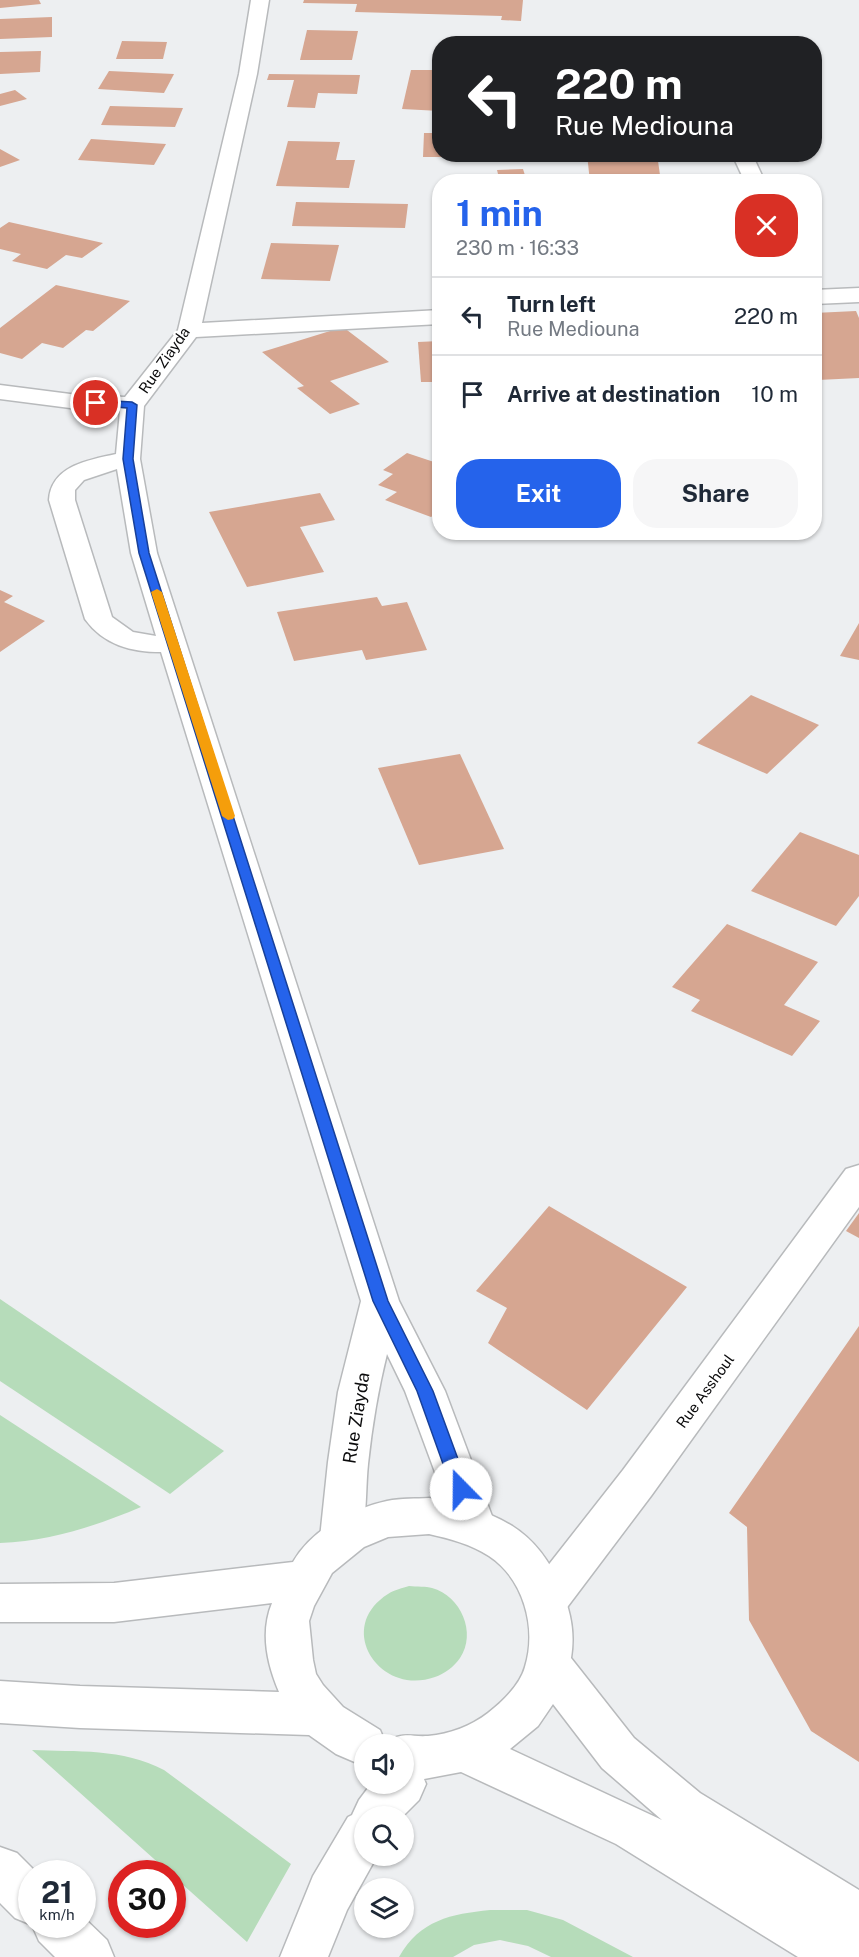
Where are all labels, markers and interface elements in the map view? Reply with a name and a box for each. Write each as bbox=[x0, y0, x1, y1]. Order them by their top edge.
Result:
text: 220 m bbox=[555, 59, 683, 108]
icon: left bbox=[456, 60, 534, 138]
text: Rue Mediouna bbox=[555, 109, 734, 141]
text: 1 min bbox=[456, 192, 543, 234]
button: close bbox=[735, 194, 798, 257]
text: 230 m · 16:33 bbox=[456, 236, 579, 260]
text: Turn left bbox=[507, 291, 596, 317]
icon: left bbox=[456, 300, 489, 333]
text: 220 m bbox=[734, 303, 798, 329]
text: Rue Mediouna bbox=[507, 317, 640, 341]
street label: Rue Ziayda bbox=[135, 324, 193, 396]
pin bbox=[70, 377, 121, 428]
icon: arrive bbox=[456, 378, 489, 411]
text: Arrive at destination bbox=[507, 381, 720, 407]
text: 10 m bbox=[751, 381, 798, 407]
icon: arrive bbox=[79, 386, 112, 419]
button: Exit bbox=[456, 459, 621, 528]
button: Share bbox=[633, 459, 798, 528]
street label: Rue Asshoul bbox=[673, 1351, 737, 1431]
street label: Rue Ziayda bbox=[338, 1371, 374, 1465]
position arrow bbox=[429, 1457, 493, 1521]
map controls bbox=[354, 1734, 414, 1938]
button: sound bbox=[354, 1734, 414, 1794]
button: search bbox=[354, 1806, 414, 1866]
speed limit sign: 30 bbox=[108, 1860, 186, 1938]
text: 21 bbox=[41, 1874, 73, 1910]
button: layers bbox=[354, 1878, 414, 1938]
text: km/h bbox=[39, 1906, 75, 1923]

